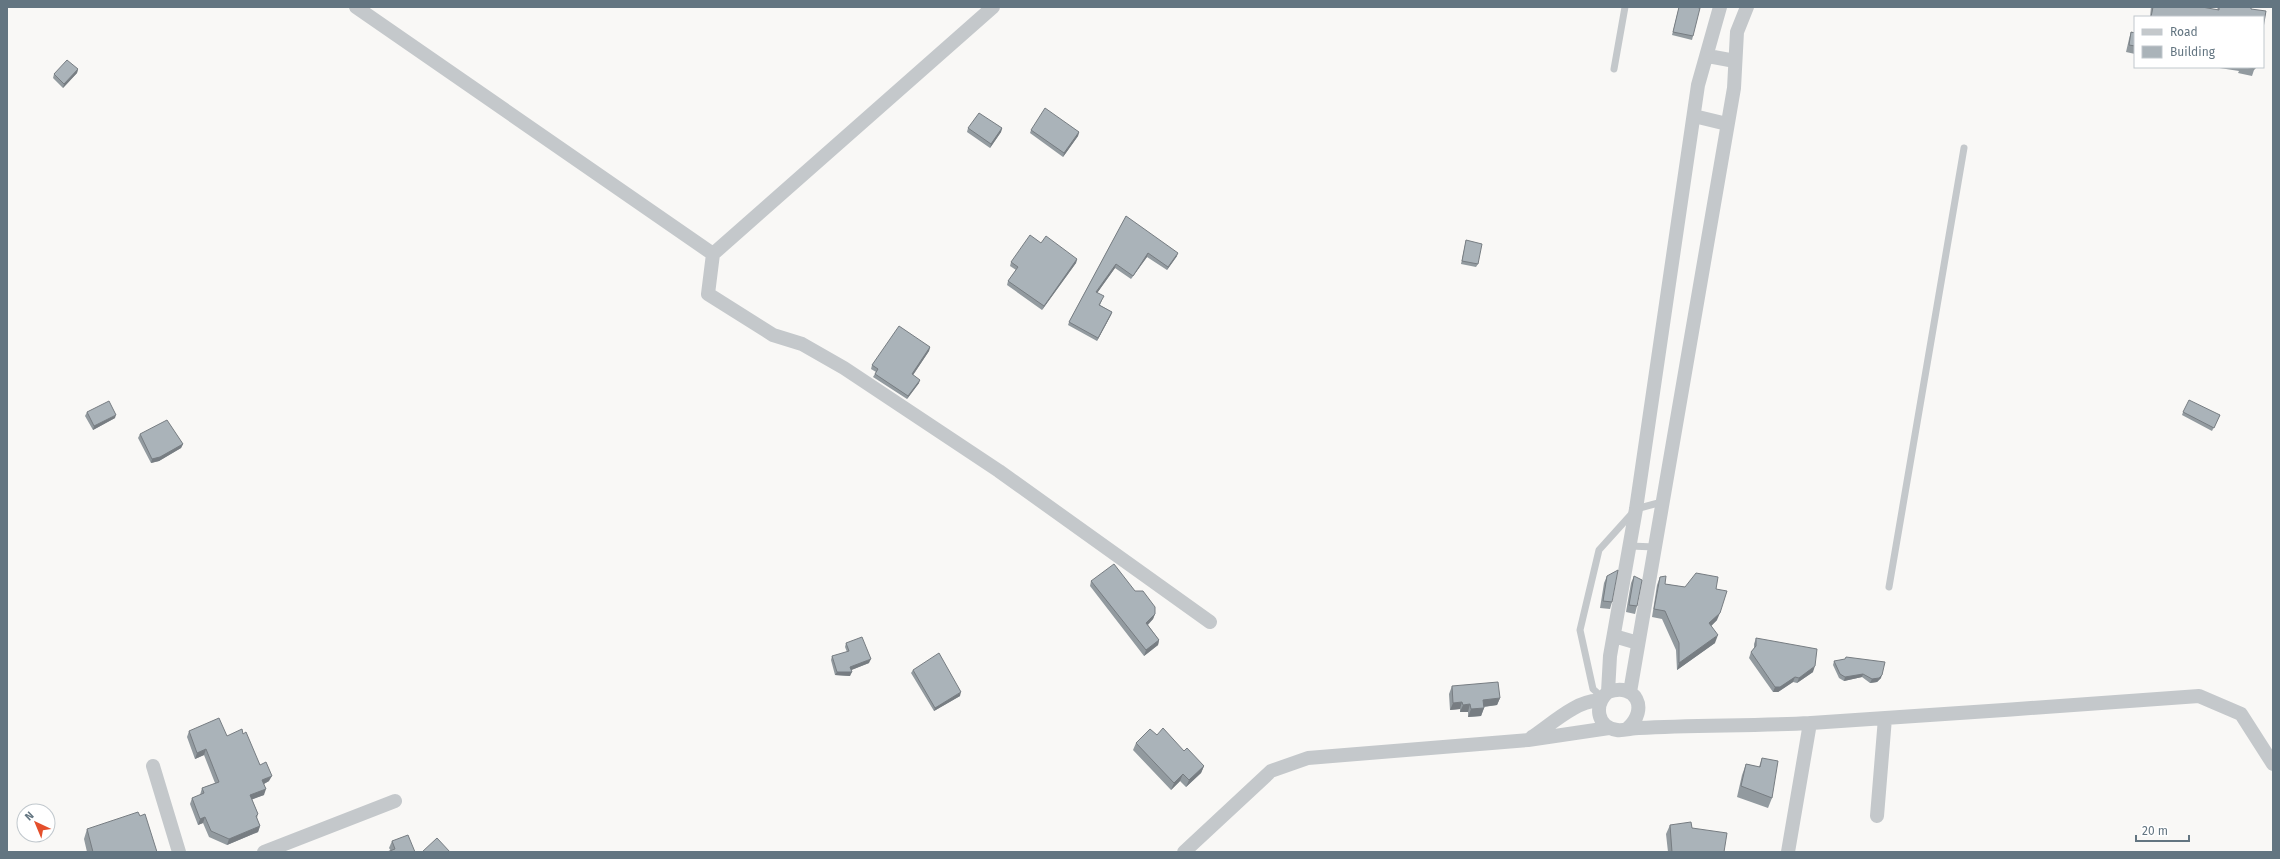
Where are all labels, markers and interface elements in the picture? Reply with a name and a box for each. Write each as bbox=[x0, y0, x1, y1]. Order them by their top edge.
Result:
legend bbox=[2134, 16, 2264, 68]
text: Road bbox=[2170, 25, 2198, 39]
text: Building bbox=[2170, 45, 2216, 59]
north arrow bbox=[16, 803, 56, 843]
text: N bbox=[22, 809, 37, 823]
scale bar bbox=[2136, 817, 2189, 843]
text: 20 m bbox=[2142, 824, 2168, 838]

